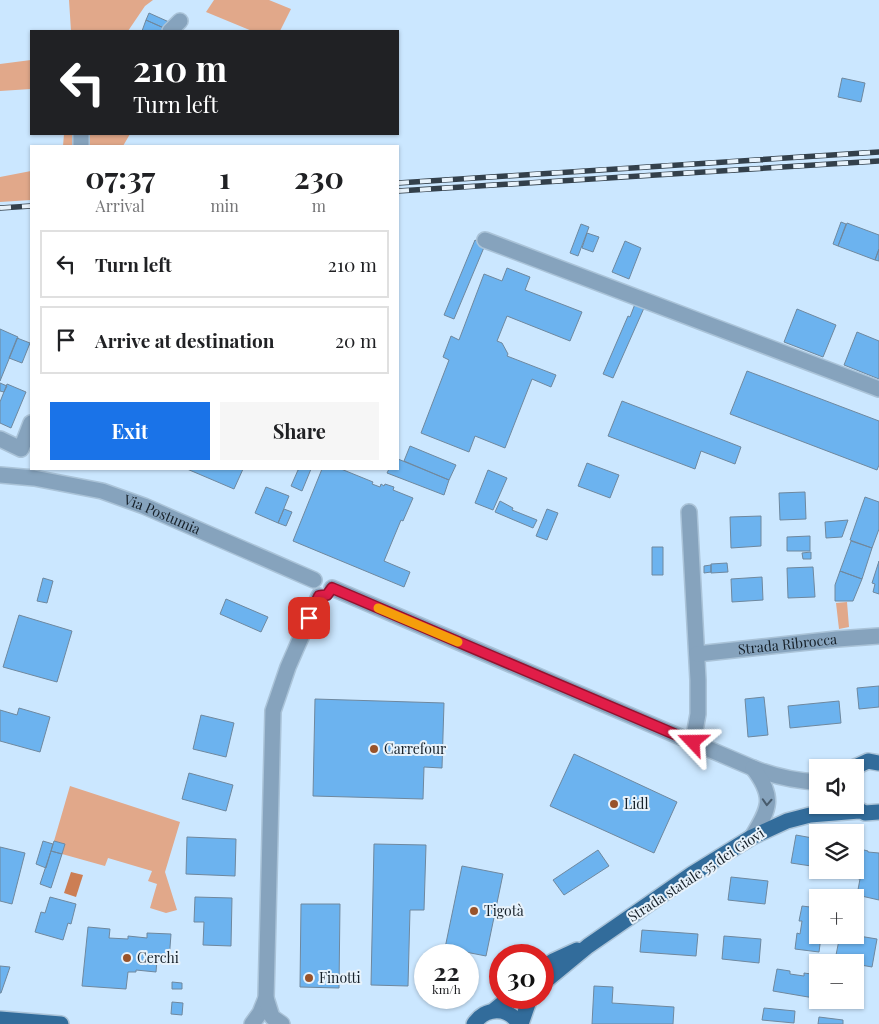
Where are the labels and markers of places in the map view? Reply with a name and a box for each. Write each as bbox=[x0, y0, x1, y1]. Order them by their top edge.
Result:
pin bbox=[288, 597, 330, 639]
place label: Carrefour bbox=[384, 739, 447, 758]
marker: Carrefour bbox=[368, 743, 380, 755]
place label: Lidl bbox=[624, 794, 648, 813]
marker: Lidl bbox=[608, 798, 620, 810]
place label: Tigotà bbox=[484, 901, 524, 920]
marker: Tigotà bbox=[468, 905, 480, 917]
place label: Cerchi bbox=[137, 948, 179, 967]
marker: Cerchi bbox=[121, 952, 133, 964]
place label: Finotti bbox=[319, 968, 361, 987]
marker: Finotti bbox=[303, 972, 315, 984]

